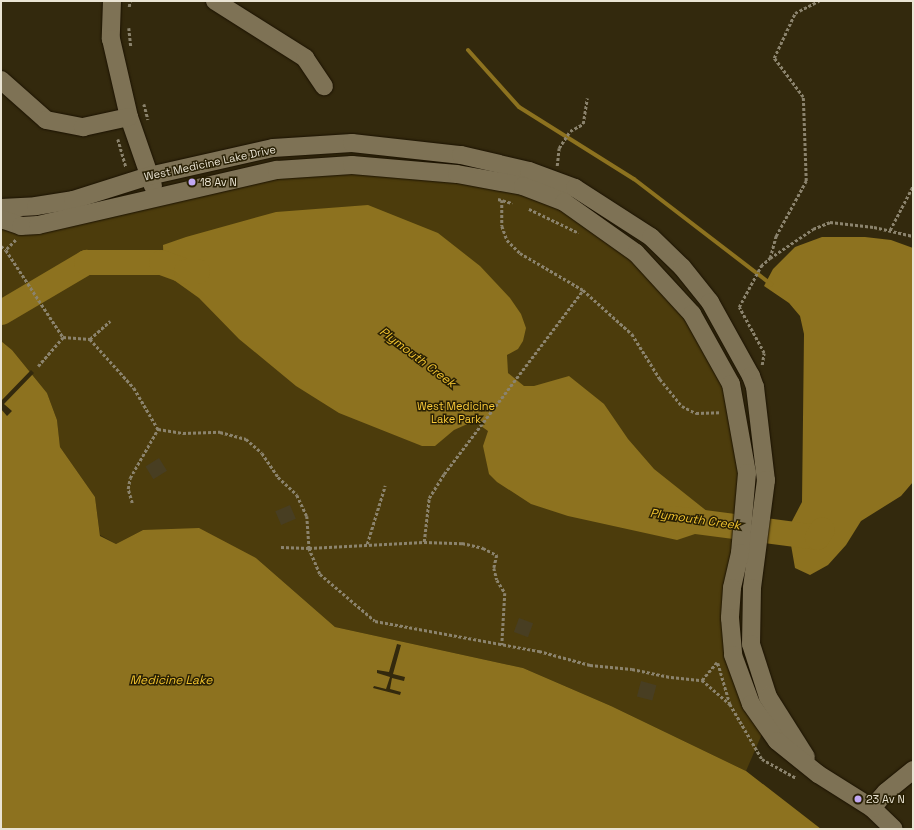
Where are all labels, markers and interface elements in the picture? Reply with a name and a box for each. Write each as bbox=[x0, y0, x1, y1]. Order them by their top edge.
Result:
street label: West Medicine Lake Drive bbox=[143, 143, 277, 183]
place label: 18 Av N bbox=[200, 175, 237, 189]
marker: 18 Av N bbox=[187, 177, 197, 187]
water label: Plymouth Creek bbox=[376, 325, 458, 391]
park label: West Medicine Lake Park bbox=[417, 400, 495, 426]
water label: Plymouth Creek bbox=[649, 507, 741, 533]
water label: Medicine Lake bbox=[130, 674, 212, 688]
place label: 23 Av N bbox=[866, 792, 905, 806]
marker: 23 Av N bbox=[853, 794, 863, 804]

